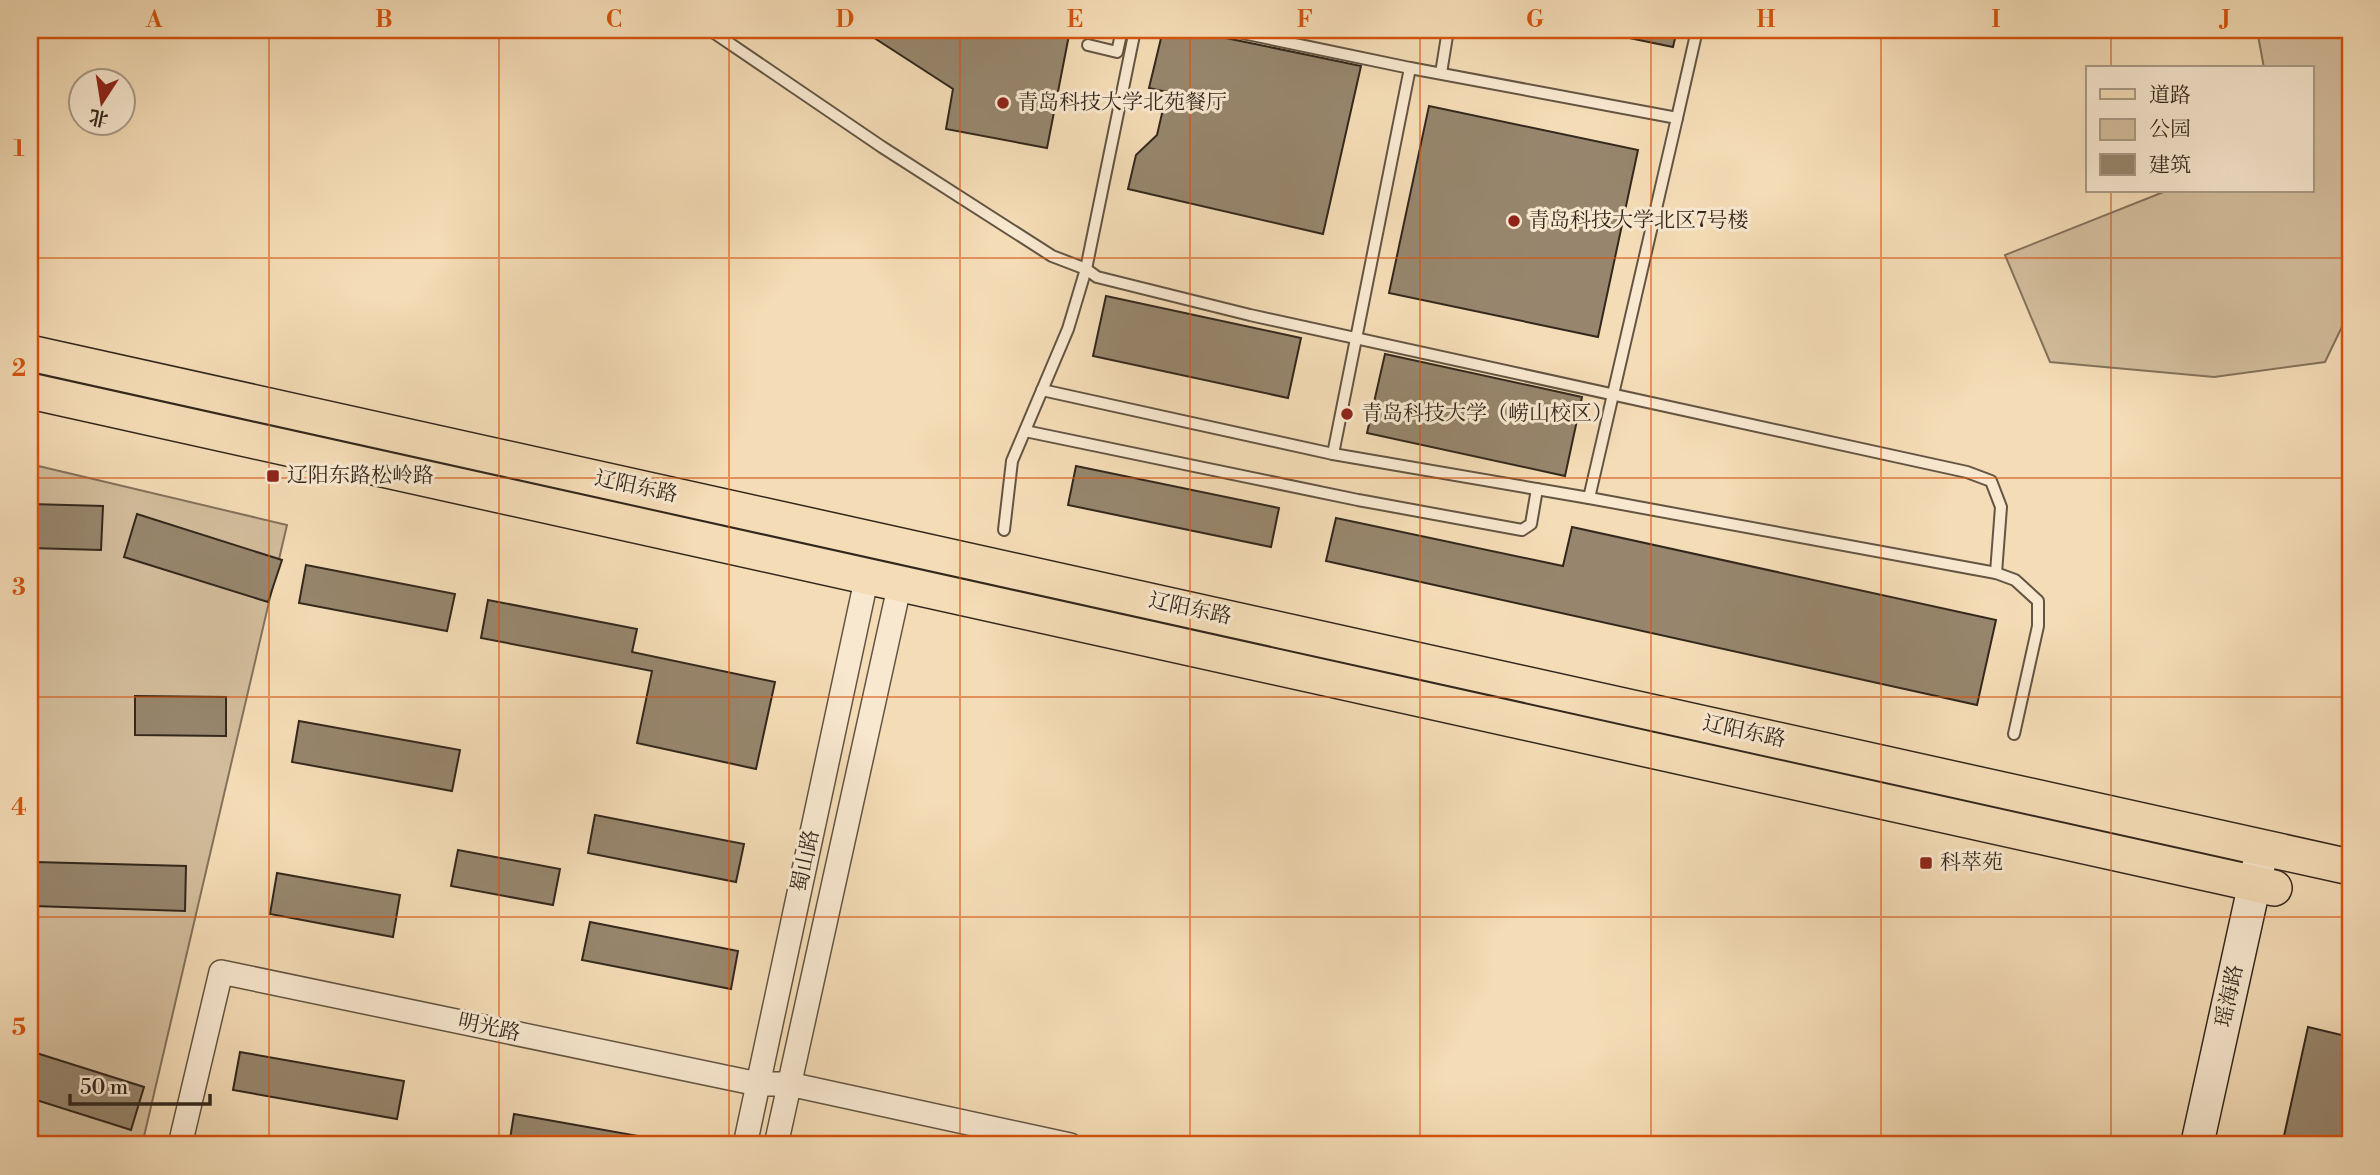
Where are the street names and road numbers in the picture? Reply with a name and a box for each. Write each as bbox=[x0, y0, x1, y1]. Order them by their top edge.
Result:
street label: 辽阳东路 bbox=[592, 466, 680, 508]
street label: 辽阳东路 bbox=[1146, 588, 1234, 630]
street label: 辽阳东路 bbox=[1700, 711, 1788, 753]
street label: 蜀山路 bbox=[787, 827, 825, 895]
street label: 瑶海路 bbox=[2211, 962, 2249, 1030]
street label: 明光路 bbox=[455, 1009, 523, 1047]

